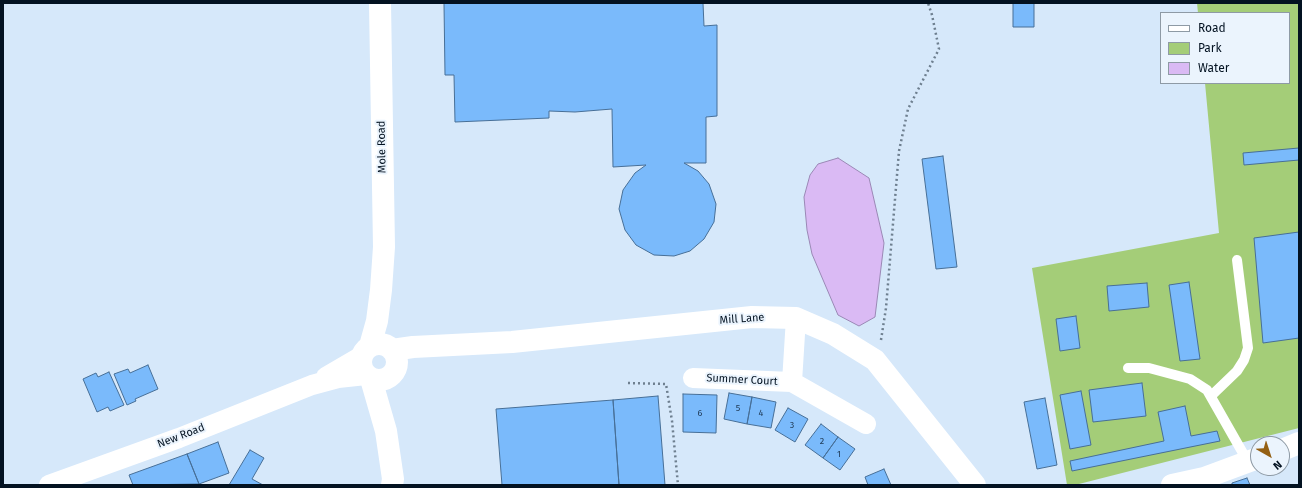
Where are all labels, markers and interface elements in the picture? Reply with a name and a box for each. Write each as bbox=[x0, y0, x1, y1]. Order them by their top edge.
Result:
legend bbox=[1160, 12, 1290, 84]
text: Road bbox=[1198, 21, 1226, 35]
text: Park bbox=[1198, 41, 1222, 55]
text: Water bbox=[1198, 61, 1229, 75]
street label: Mole Road bbox=[375, 121, 389, 173]
street label: Mill Lane bbox=[719, 311, 765, 327]
street label: Summer Court bbox=[706, 372, 778, 388]
house number: 5 bbox=[736, 403, 740, 413]
house number: 6 bbox=[698, 408, 702, 418]
house number: 4 bbox=[759, 408, 763, 418]
house number: 3 bbox=[790, 420, 794, 430]
street label: New Road bbox=[155, 421, 207, 451]
house number: 2 bbox=[820, 436, 824, 446]
north arrow bbox=[1250, 436, 1290, 476]
house number: 1 bbox=[837, 449, 841, 459]
text: N bbox=[1270, 458, 1284, 472]

